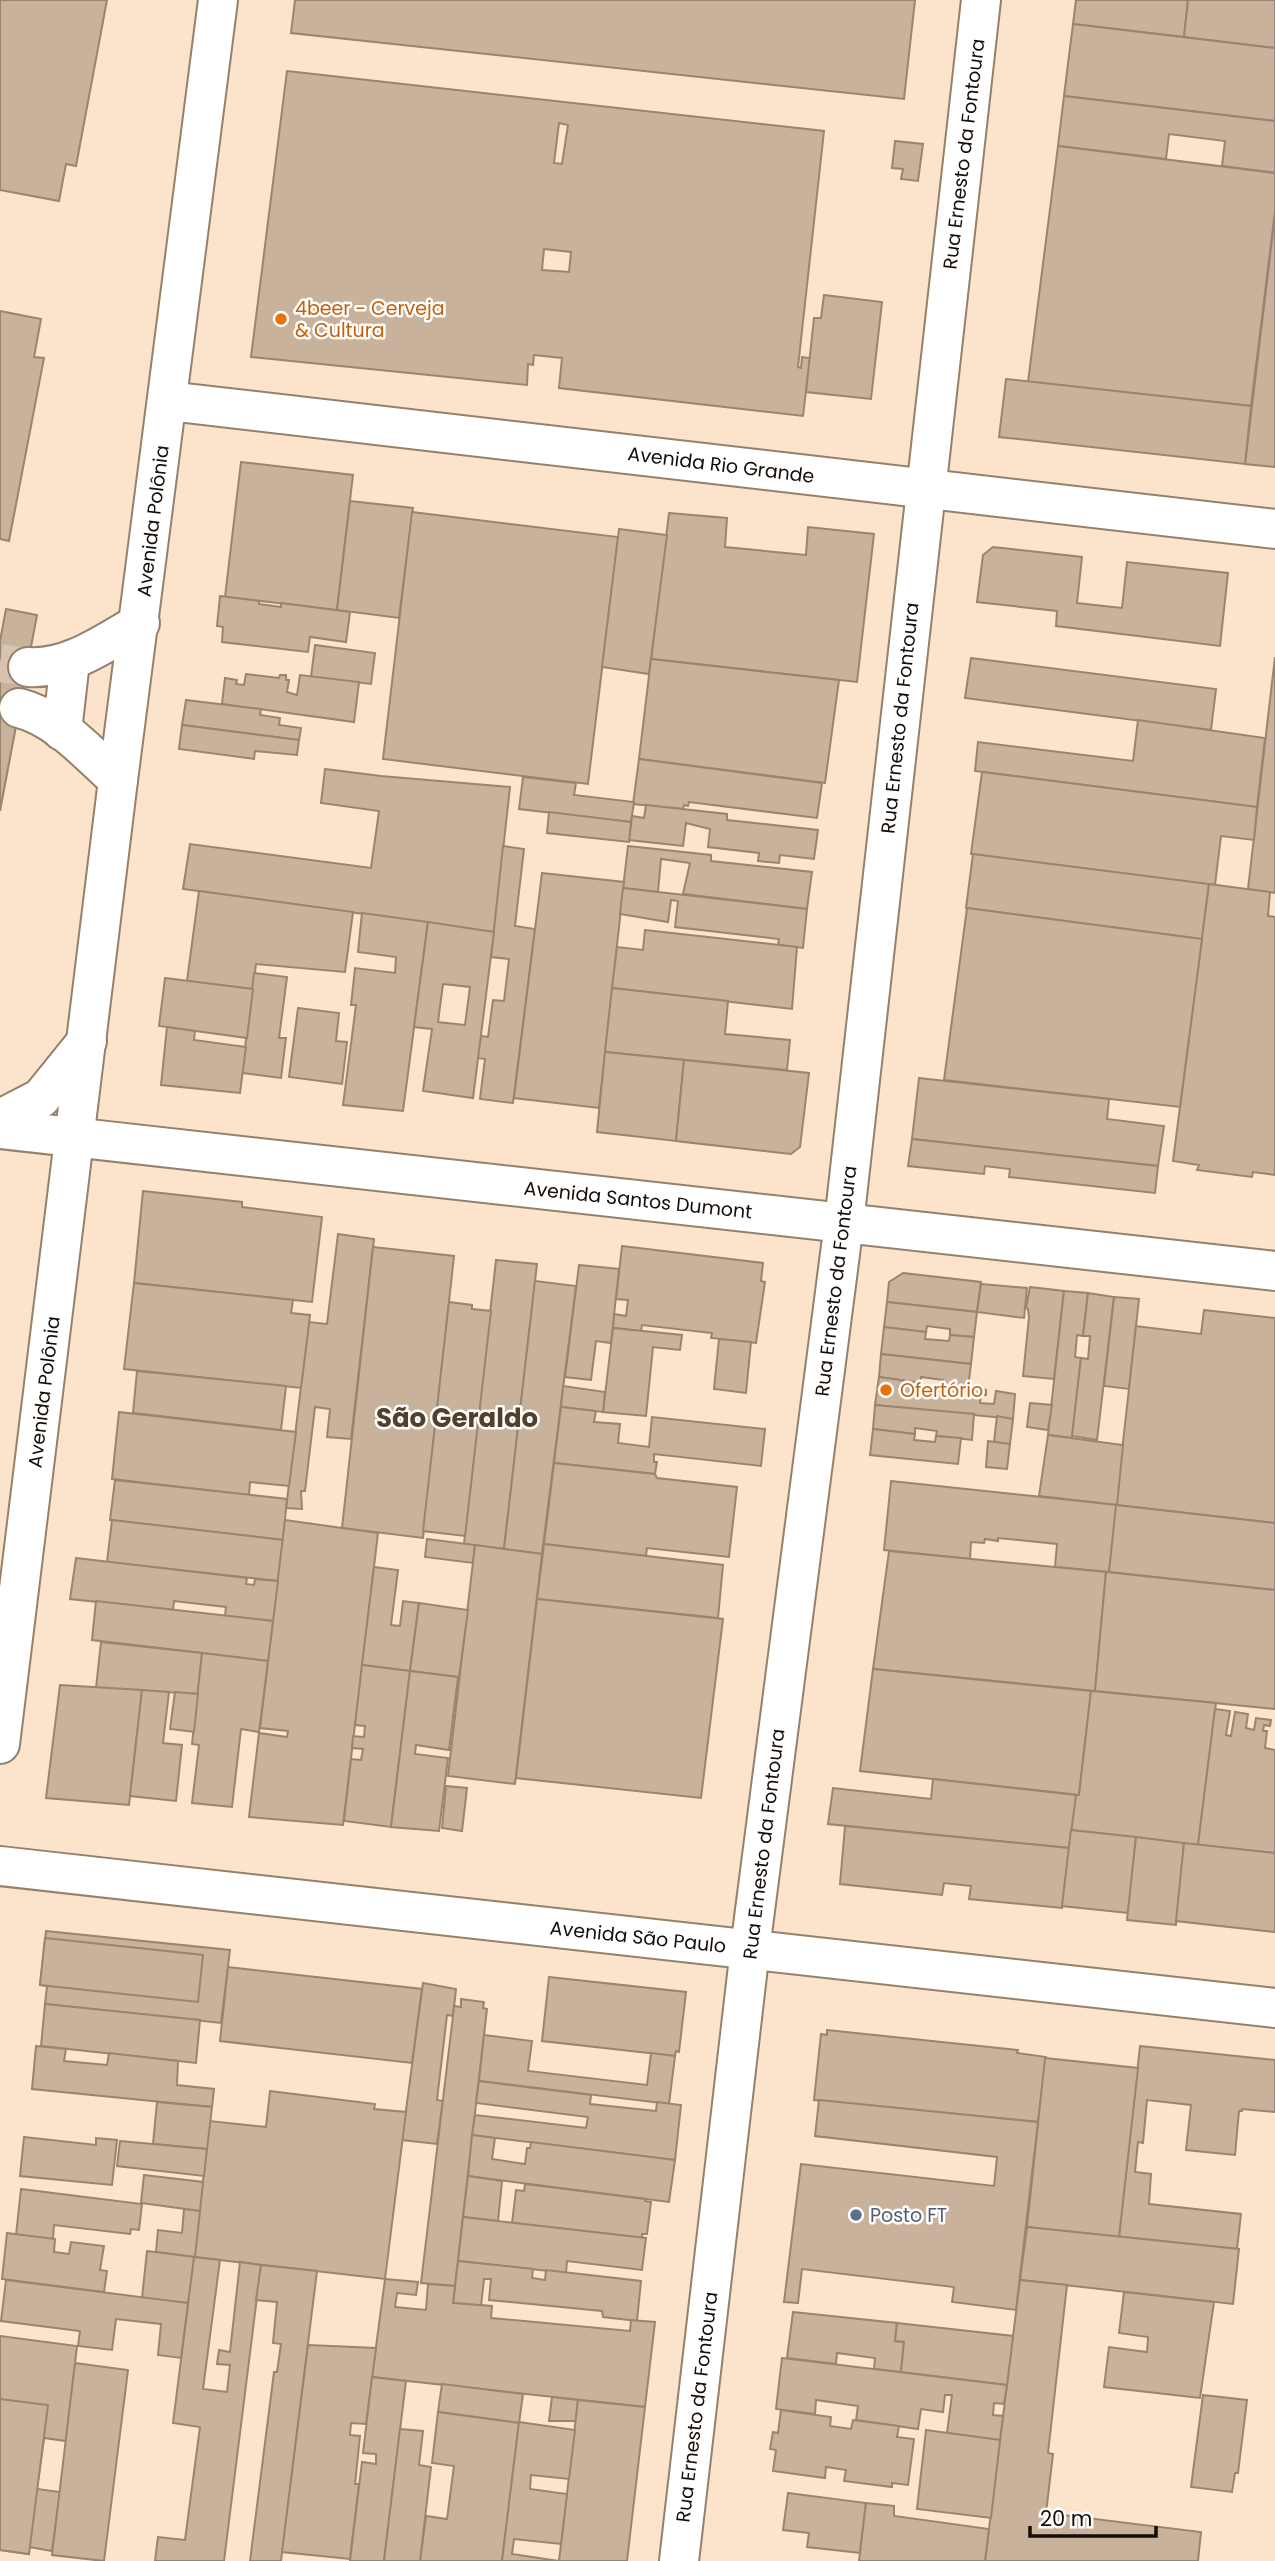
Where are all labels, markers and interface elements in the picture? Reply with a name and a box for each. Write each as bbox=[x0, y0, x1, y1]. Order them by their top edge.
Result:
street label: Rua Ernesto da Fontoura bbox=[936, 37, 992, 271]
place label: 4beer - Cerveja & Cultura bbox=[295, 295, 445, 344]
marker: 4beer - Cerveja & Cultura bbox=[273, 311, 289, 327]
street label: Avenida Rio Grande bbox=[626, 440, 816, 490]
street label: Avenida Polônia bbox=[130, 444, 176, 598]
street label: Rua Ernesto da Fontoura bbox=[874, 601, 926, 835]
street label: Rua Ernesto da Fontoura bbox=[808, 1164, 864, 1398]
street label: Avenida Santos Dumont bbox=[522, 1175, 754, 1225]
street label: Avenida Polônia bbox=[21, 1315, 67, 1469]
place label: Ofertório bbox=[900, 1377, 983, 1404]
marker: Ofertório bbox=[878, 1382, 894, 1398]
district label: São Geraldo bbox=[376, 1400, 538, 1436]
street label: Rua Ernesto da Fontoura bbox=[736, 1727, 792, 1961]
street label: Avenida São Paulo bbox=[549, 1914, 727, 1960]
place label: Posto FT bbox=[870, 2202, 947, 2229]
marker: Posto FT bbox=[848, 2207, 864, 2223]
street label: Rua Ernesto da Fontoura bbox=[669, 2290, 725, 2524]
scale bar bbox=[1030, 2494, 1156, 2538]
text: 20 m bbox=[1040, 2504, 1093, 2533]

